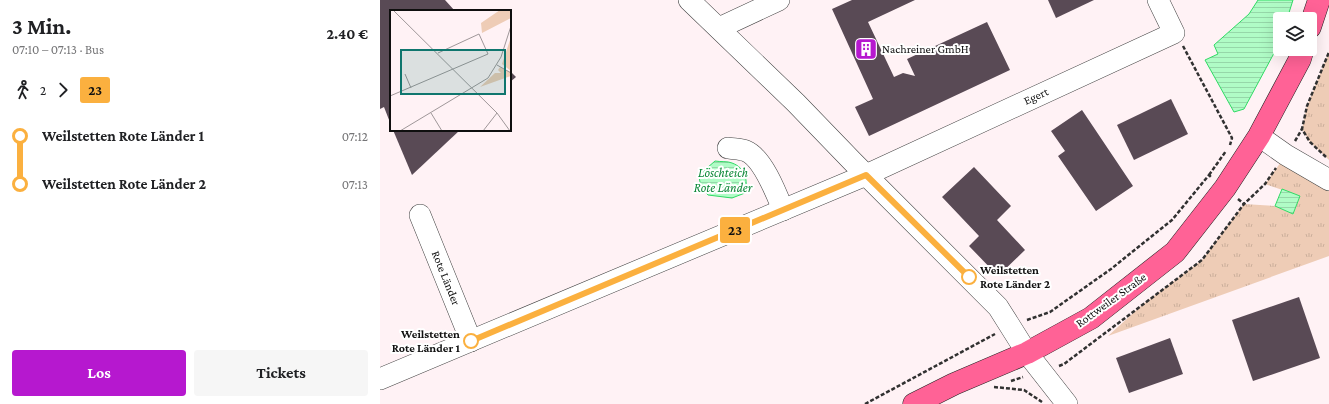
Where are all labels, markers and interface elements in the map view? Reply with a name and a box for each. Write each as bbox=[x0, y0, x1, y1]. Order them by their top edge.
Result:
inset map bbox=[390, 10, 511, 131]
map controls bbox=[1273, 12, 1317, 56]
button: layers bbox=[1273, 12, 1317, 56]
text: 3 Min. bbox=[12, 14, 71, 39]
text: 2.40 € bbox=[326, 26, 368, 42]
building icon: Nachreiner GmbH bbox=[853, 36, 879, 62]
text: 07:10 – 07:13 · Bus bbox=[12, 42, 104, 57]
place label: Nachreiner GmbH bbox=[882, 42, 969, 56]
icon: walk bbox=[12, 79, 34, 101]
icon: forward bbox=[52, 79, 74, 101]
text: 23 bbox=[88, 82, 102, 98]
text: 2 bbox=[40, 83, 46, 98]
street label: Egert bbox=[1021, 84, 1052, 108]
text: Weilstetten Rote Länder 1 bbox=[42, 128, 204, 144]
text: 07:12 bbox=[342, 129, 368, 144]
water label: Löschteich Rote Länder bbox=[694, 165, 753, 195]
text: Weilstetten Rote Länder 2 bbox=[42, 176, 206, 192]
text: 07:13 bbox=[342, 177, 368, 192]
line badge: 23 bbox=[717, 217, 753, 243]
text: 23 bbox=[728, 222, 742, 238]
street label: Rote Länder bbox=[429, 249, 464, 308]
place label: Weilstetten Rote Länder 2 bbox=[979, 263, 1050, 291]
marker: Weilstetten Rote Länder 2 bbox=[961, 269, 977, 285]
street label: Rottweiler Straße bbox=[1073, 270, 1149, 330]
place label: Weilstetten Rote Länder 1 bbox=[392, 327, 461, 355]
marker: Weilstetten Rote Länder 1 bbox=[463, 333, 479, 349]
button: Los bbox=[12, 350, 186, 396]
button: Tickets bbox=[194, 350, 368, 396]

